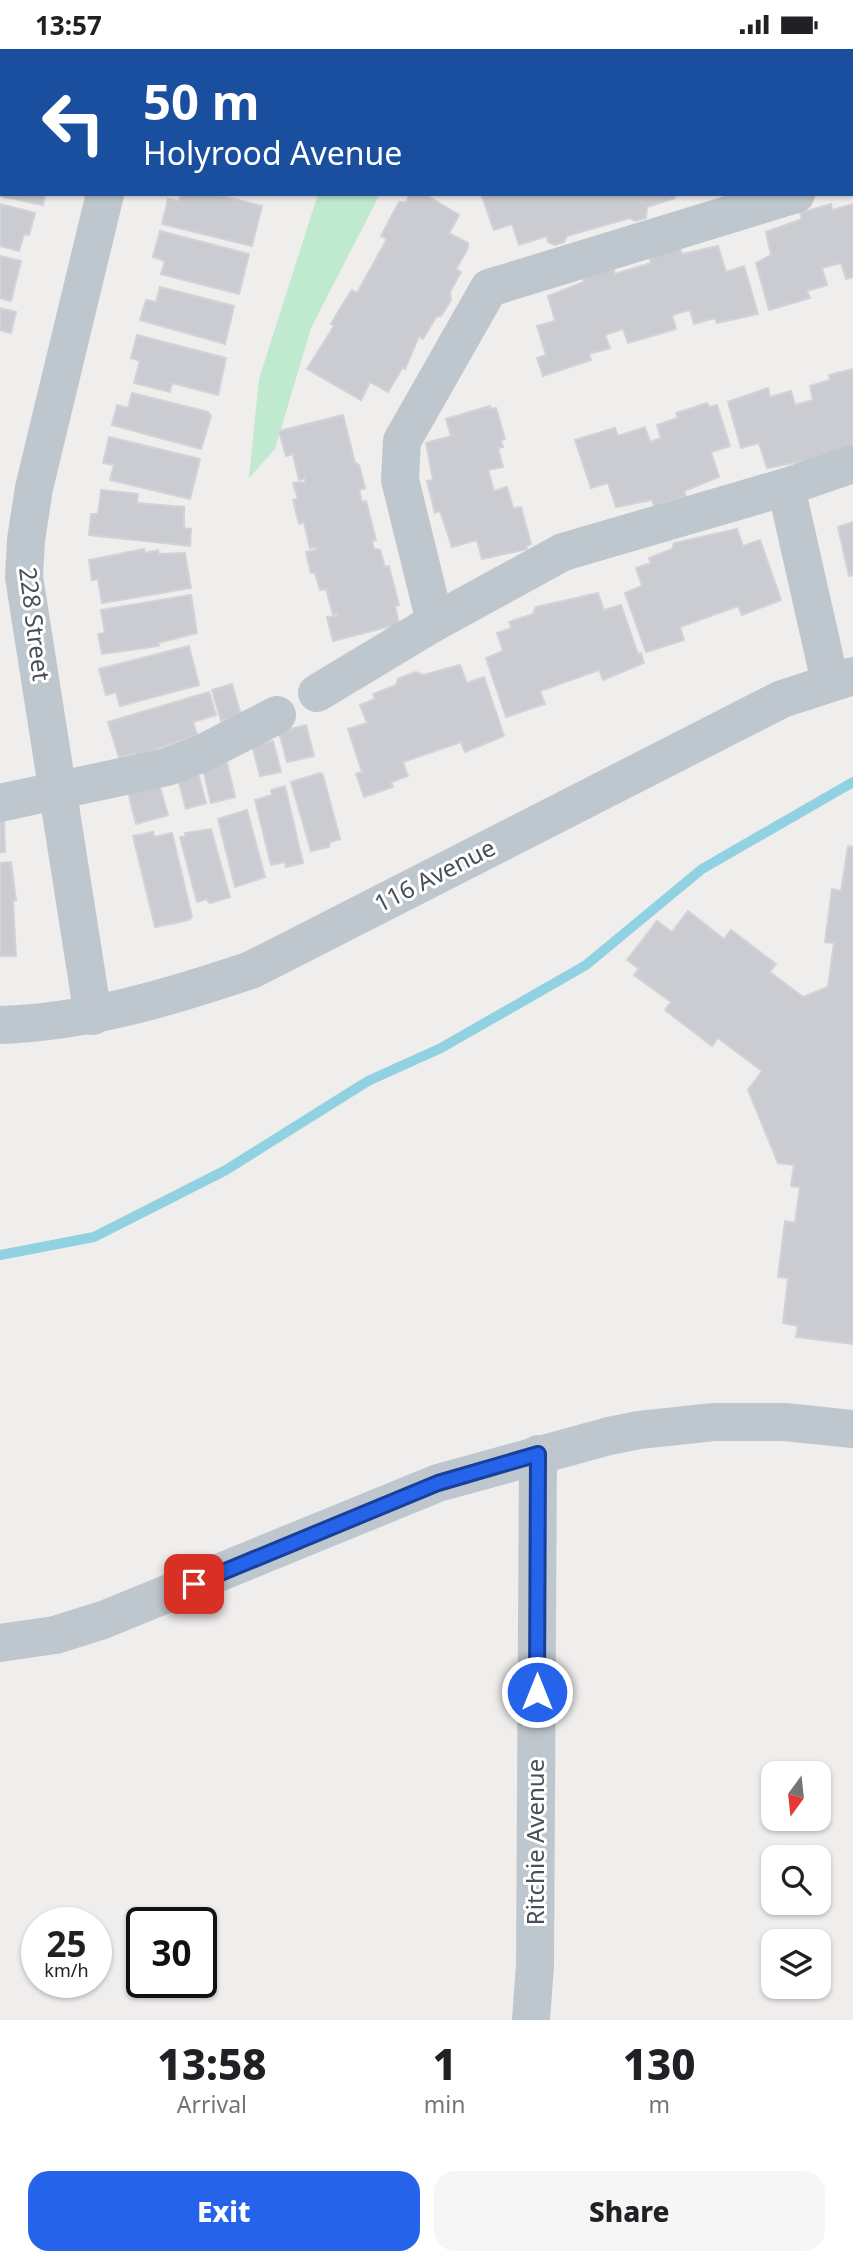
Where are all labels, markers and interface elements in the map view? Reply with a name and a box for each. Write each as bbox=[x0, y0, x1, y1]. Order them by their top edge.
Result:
text: 13:57 bbox=[35, 7, 102, 43]
text: 50 m bbox=[143, 68, 260, 134]
icon: left bbox=[28, 77, 119, 168]
text: Holyrood Avenue bbox=[143, 131, 402, 174]
street label: 228 Street bbox=[12, 565, 59, 683]
street label: 116 Avenue bbox=[368, 830, 500, 919]
pin bbox=[164, 1554, 224, 1614]
icon: arrive bbox=[175, 1565, 213, 1603]
position arrow bbox=[500, 1655, 574, 1729]
street label: Ritchie Avenue bbox=[518, 1759, 551, 1925]
north arrow bbox=[761, 1761, 831, 1831]
map controls bbox=[761, 1761, 831, 1999]
button: search bbox=[761, 1845, 831, 1915]
speed limit sign: 30 bbox=[126, 1907, 217, 1998]
text: 25 bbox=[46, 1920, 87, 1967]
button: layers bbox=[761, 1929, 831, 1999]
text: km/h bbox=[44, 1958, 89, 1982]
text: 13:58 bbox=[157, 2035, 266, 2092]
text: 1 bbox=[432, 2035, 457, 2092]
text: 130 bbox=[623, 2035, 696, 2092]
text: Arrival bbox=[177, 2088, 247, 2120]
text: min bbox=[424, 2088, 465, 2120]
text: m bbox=[648, 2088, 670, 2120]
button: Exit bbox=[28, 2171, 420, 2251]
button: Share bbox=[434, 2171, 825, 2251]

